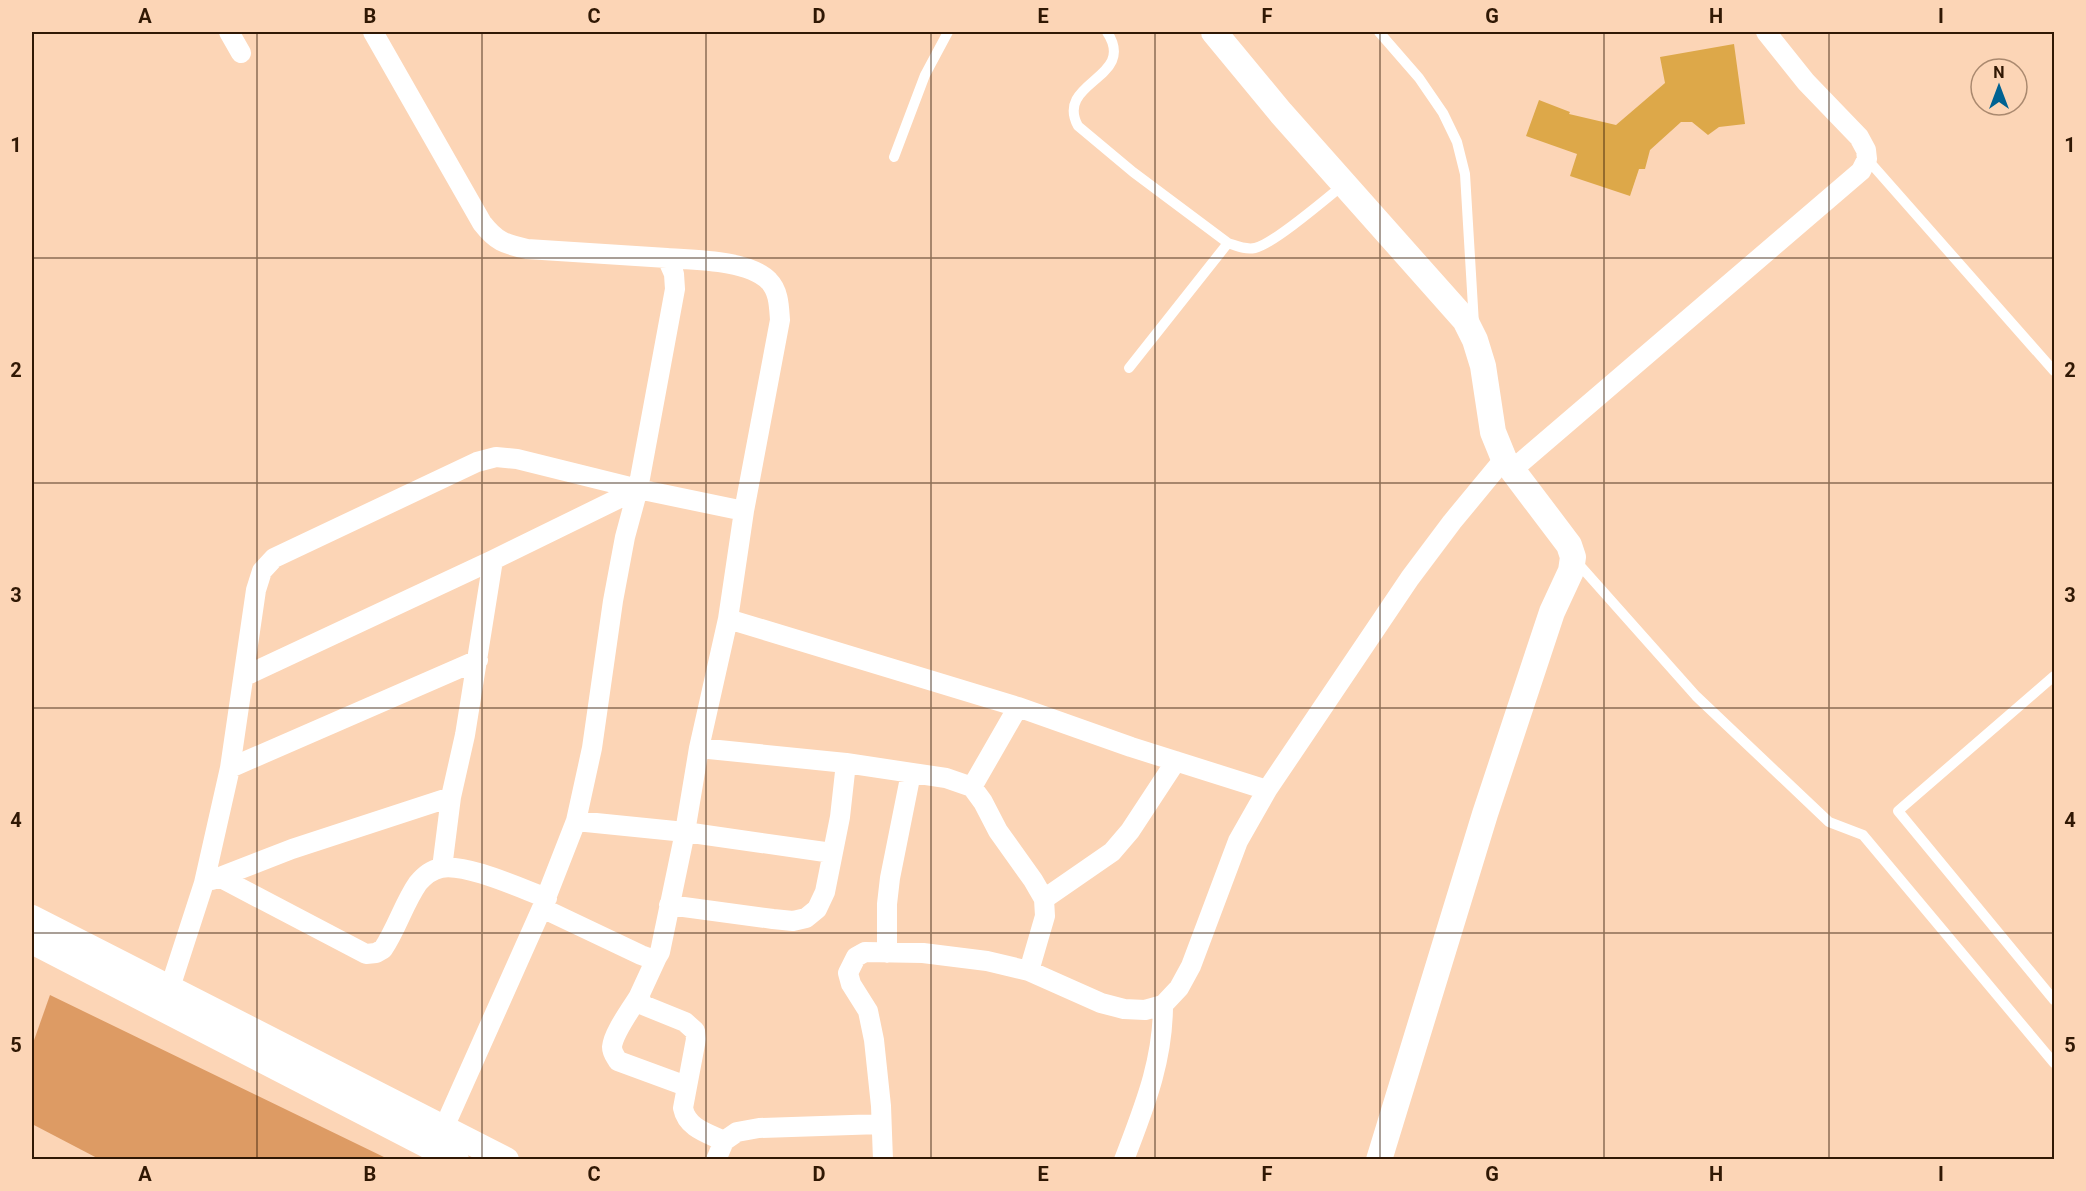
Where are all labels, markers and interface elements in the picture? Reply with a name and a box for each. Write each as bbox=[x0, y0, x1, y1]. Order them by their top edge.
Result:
text: A bbox=[138, 4, 152, 28]
text: B bbox=[364, 4, 376, 28]
text: C bbox=[587, 4, 601, 28]
text: D bbox=[813, 4, 826, 28]
text: E bbox=[1037, 4, 1049, 28]
text: F bbox=[1262, 4, 1273, 28]
text: G bbox=[1485, 4, 1499, 28]
text: H bbox=[1709, 4, 1723, 28]
text: I bbox=[1938, 4, 1944, 28]
north arrow bbox=[1969, 57, 2029, 117]
text: N bbox=[1993, 63, 2005, 82]
text: 1 bbox=[10, 133, 22, 157]
text: 1 bbox=[2064, 133, 2076, 157]
text: 2 bbox=[10, 358, 22, 382]
text: 2 bbox=[2064, 358, 2076, 382]
text: 3 bbox=[10, 583, 22, 607]
text: 3 bbox=[2064, 583, 2076, 607]
text: 4 bbox=[10, 808, 22, 832]
text: 4 bbox=[2064, 808, 2076, 832]
text: 5 bbox=[10, 1033, 22, 1057]
text: 5 bbox=[2064, 1033, 2076, 1057]
text: A bbox=[138, 1162, 152, 1186]
text: B bbox=[364, 1162, 376, 1186]
text: C bbox=[587, 1162, 601, 1186]
text: D bbox=[813, 1162, 826, 1186]
text: E bbox=[1037, 1162, 1049, 1186]
text: F bbox=[1262, 1162, 1273, 1186]
text: G bbox=[1485, 1162, 1499, 1186]
text: H bbox=[1709, 1162, 1723, 1186]
text: I bbox=[1938, 1162, 1944, 1186]

